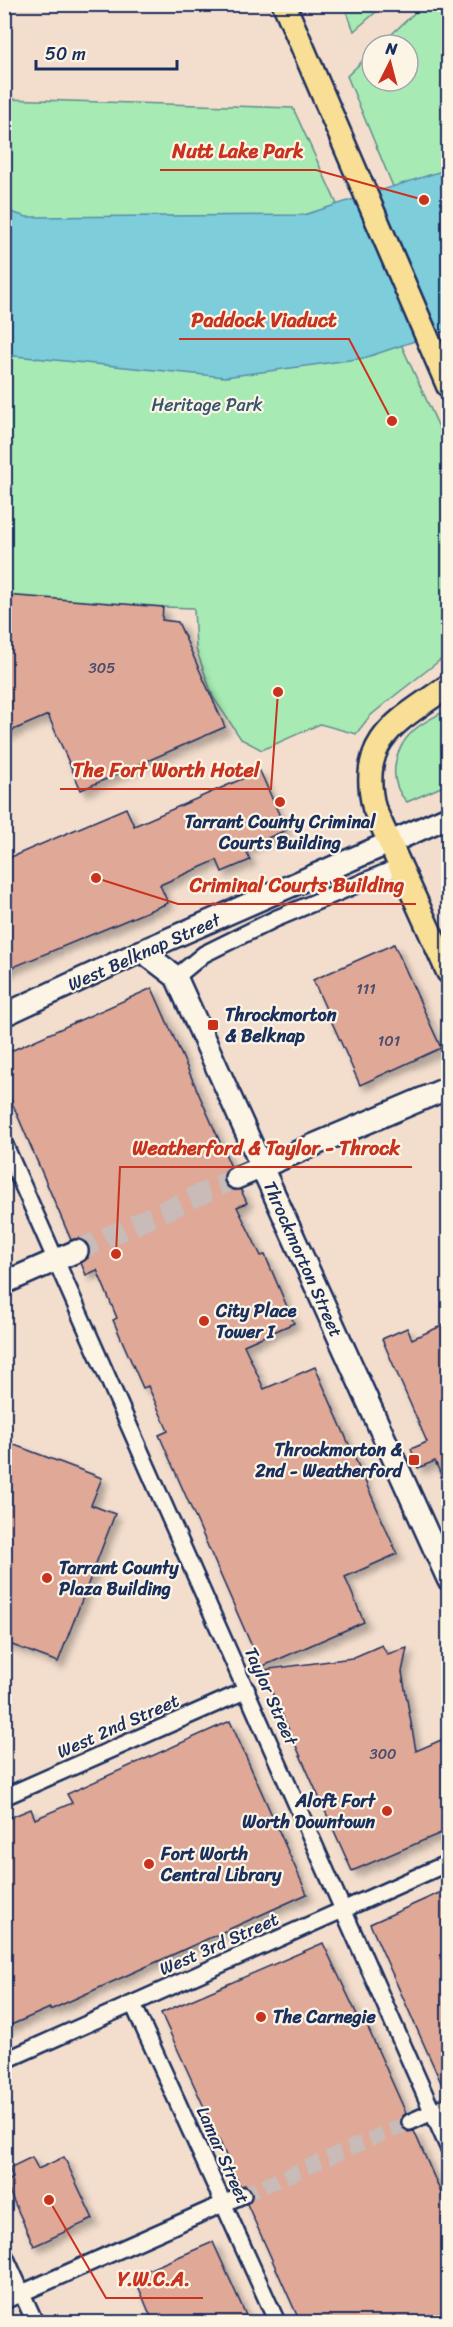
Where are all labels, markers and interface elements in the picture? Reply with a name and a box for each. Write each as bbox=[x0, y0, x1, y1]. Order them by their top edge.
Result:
scale bar bbox=[36, 33, 177, 71]
north arrow bbox=[360, 33, 420, 93]
text: N bbox=[383, 33, 399, 64]
text: 50 m bbox=[45, 38, 86, 70]
callout: Nutt Lake Park bbox=[160, 132, 316, 170]
text: Nutt Lake Park bbox=[171, 134, 304, 169]
callout: Paddock Viaduct bbox=[179, 301, 349, 339]
text: Paddock Viaduct bbox=[191, 303, 337, 338]
park label: Heritage Park bbox=[151, 389, 263, 421]
house number: 305 bbox=[89, 655, 115, 681]
callout: The Fort Worth Hotel bbox=[60, 751, 271, 789]
text: The Fort Worth Hotel bbox=[72, 753, 261, 788]
marker: Tarrant County Criminal Courts Building bbox=[273, 795, 287, 809]
place label: Tarrant County Criminal Courts Building bbox=[185, 806, 376, 859]
callout: Criminal Courts Building bbox=[178, 866, 416, 904]
text: Criminal Courts Building bbox=[189, 868, 404, 903]
street label: West Belknap Street bbox=[62, 904, 226, 1000]
house number: 111 bbox=[356, 976, 376, 1002]
place label: Throckmorton & Belknap bbox=[225, 999, 337, 1052]
marker: Throckmorton & Belknap bbox=[206, 1018, 220, 1032]
house number: 101 bbox=[378, 1028, 400, 1054]
callout: Weatherford & Taylor - Throck bbox=[120, 1129, 412, 1167]
text: Weatherford & Taylor - Throck bbox=[132, 1131, 401, 1166]
street label: Throckmorton Street bbox=[254, 1176, 352, 1343]
place label: City Place Tower I bbox=[215, 1295, 297, 1348]
marker: City Place Tower I bbox=[197, 1314, 211, 1328]
place label: Throckmorton & 2nd - Weatherford bbox=[254, 1434, 404, 1487]
marker: Throckmorton & 2nd - Weatherford bbox=[407, 1453, 421, 1467]
place label: Tarrant County Plaza Building bbox=[59, 1552, 179, 1605]
marker: Tarrant County Plaza Building bbox=[40, 1571, 54, 1585]
street label: Taylor Street bbox=[235, 1642, 307, 1751]
street label: West 2nd Street bbox=[52, 1685, 185, 1767]
house number: 300 bbox=[369, 1741, 397, 1767]
place label: Aloft Fort Worth Downtown bbox=[242, 1785, 377, 1838]
marker: Aloft Fort Worth Downtown bbox=[380, 1804, 394, 1818]
place label: Fort Worth Central Library bbox=[160, 1838, 282, 1891]
marker: Fort Worth Central Library bbox=[142, 1857, 156, 1871]
street label: West 3rd Street bbox=[154, 1903, 284, 1985]
place label: The Carnegie bbox=[273, 2001, 377, 2033]
marker: The Carnegie bbox=[254, 2010, 268, 2024]
street label: Lamar Street bbox=[187, 2101, 259, 2209]
callout: Y.W.C.A. bbox=[106, 2260, 203, 2298]
text: Y.W.C.A. bbox=[118, 2262, 190, 2297]

